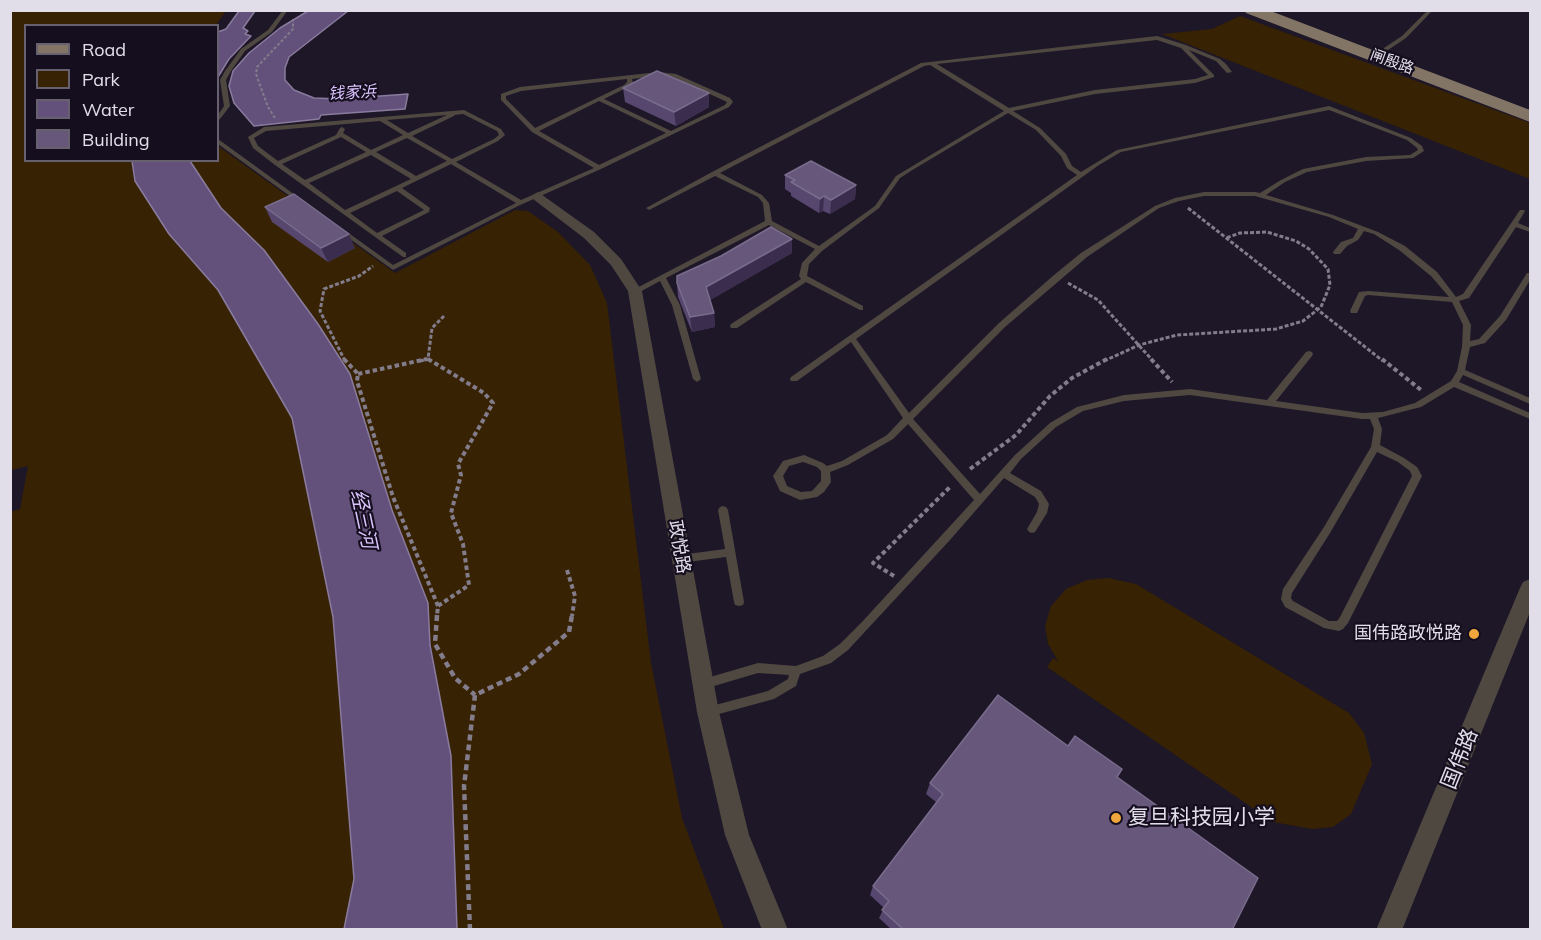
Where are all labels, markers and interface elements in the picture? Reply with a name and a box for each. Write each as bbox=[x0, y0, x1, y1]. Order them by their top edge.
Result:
legend bbox=[24, 24, 219, 162]
text: Road bbox=[82, 38, 126, 61]
street label: 闸殷路 bbox=[1368, 46, 1416, 78]
text: Park bbox=[82, 68, 120, 91]
water label: 钱家浜 bbox=[328, 82, 376, 104]
text: Water bbox=[82, 98, 134, 121]
text: Building bbox=[82, 128, 150, 151]
water label: 经三河 bbox=[345, 487, 381, 551]
street label: 政悦路 bbox=[664, 519, 694, 575]
place label: 国伟路政悦路 bbox=[1354, 623, 1462, 645]
marker: 国伟路政悦路 bbox=[1467, 627, 1481, 641]
street label: 国伟路 bbox=[1437, 725, 1483, 793]
place label: 复旦科技园小学 bbox=[1128, 805, 1275, 831]
marker: 复旦科技园小学 bbox=[1109, 811, 1123, 825]

